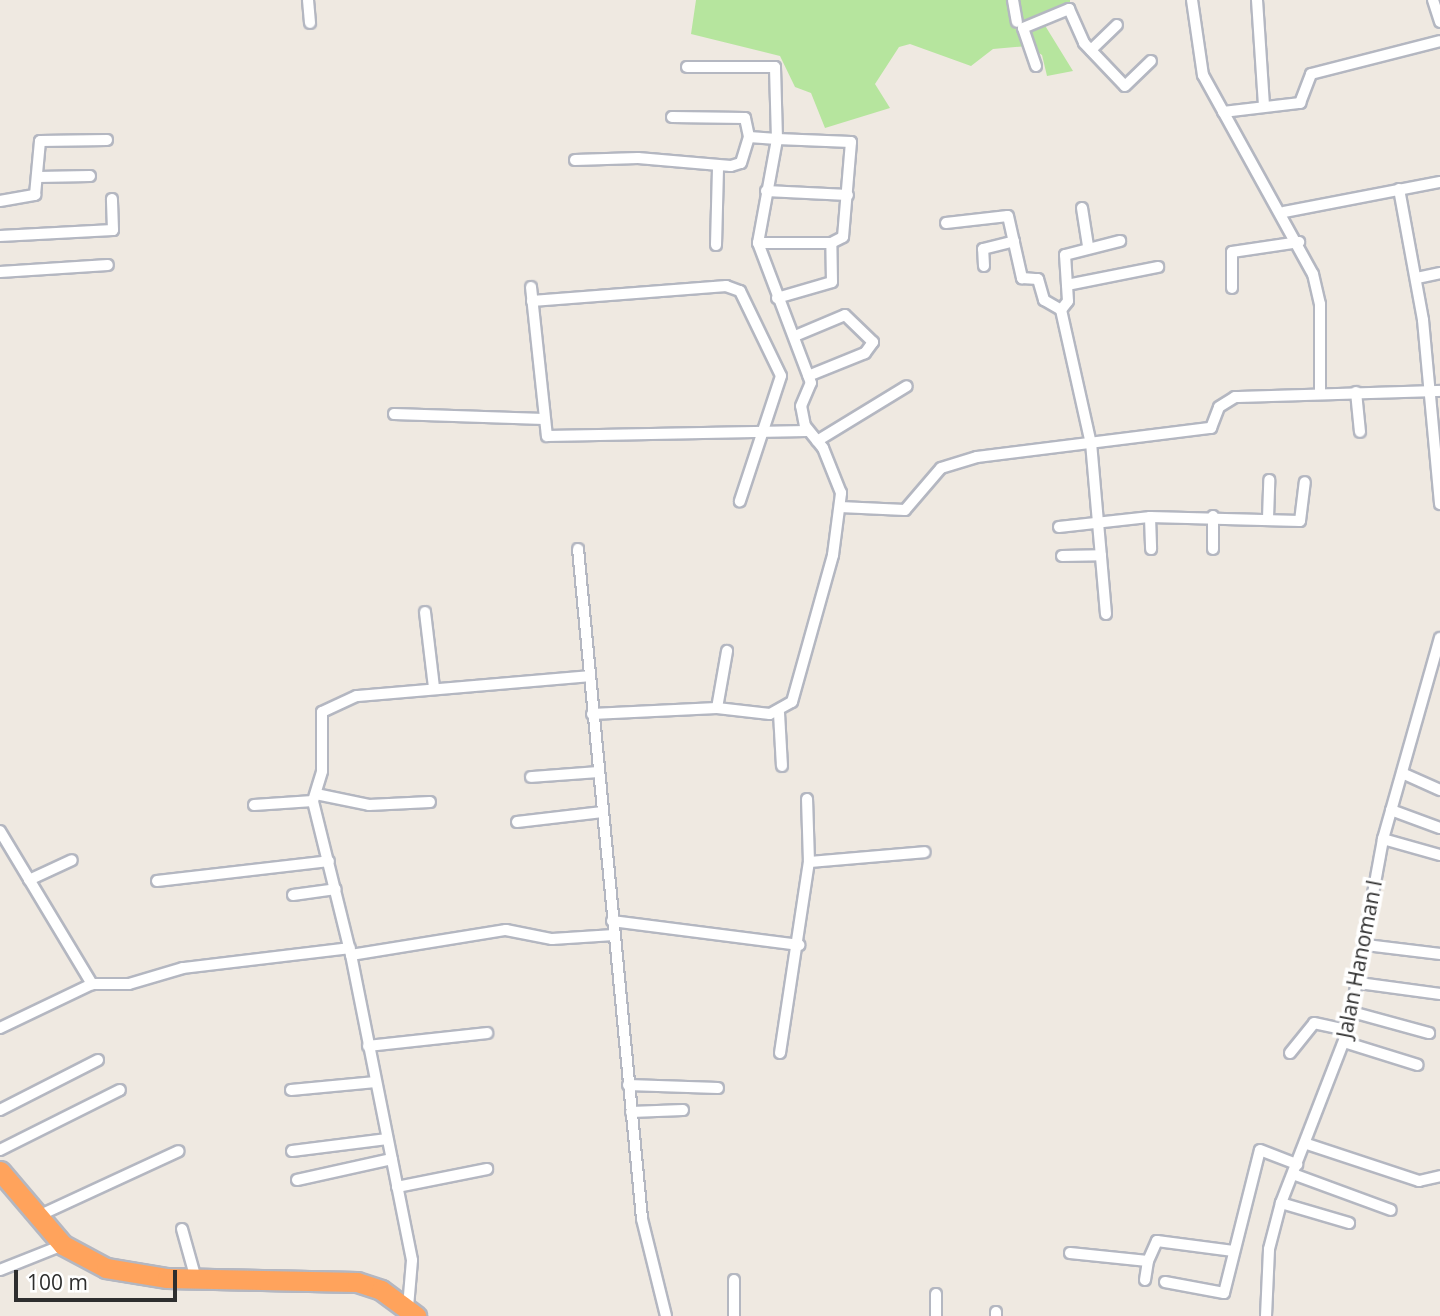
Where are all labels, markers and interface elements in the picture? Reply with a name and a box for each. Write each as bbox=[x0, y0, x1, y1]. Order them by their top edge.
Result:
street label: Jalan Hanoman I bbox=[1331, 878, 1387, 1040]
scale bar bbox=[18, 1256, 180, 1300]
text: 100 m bbox=[27, 1268, 88, 1296]

